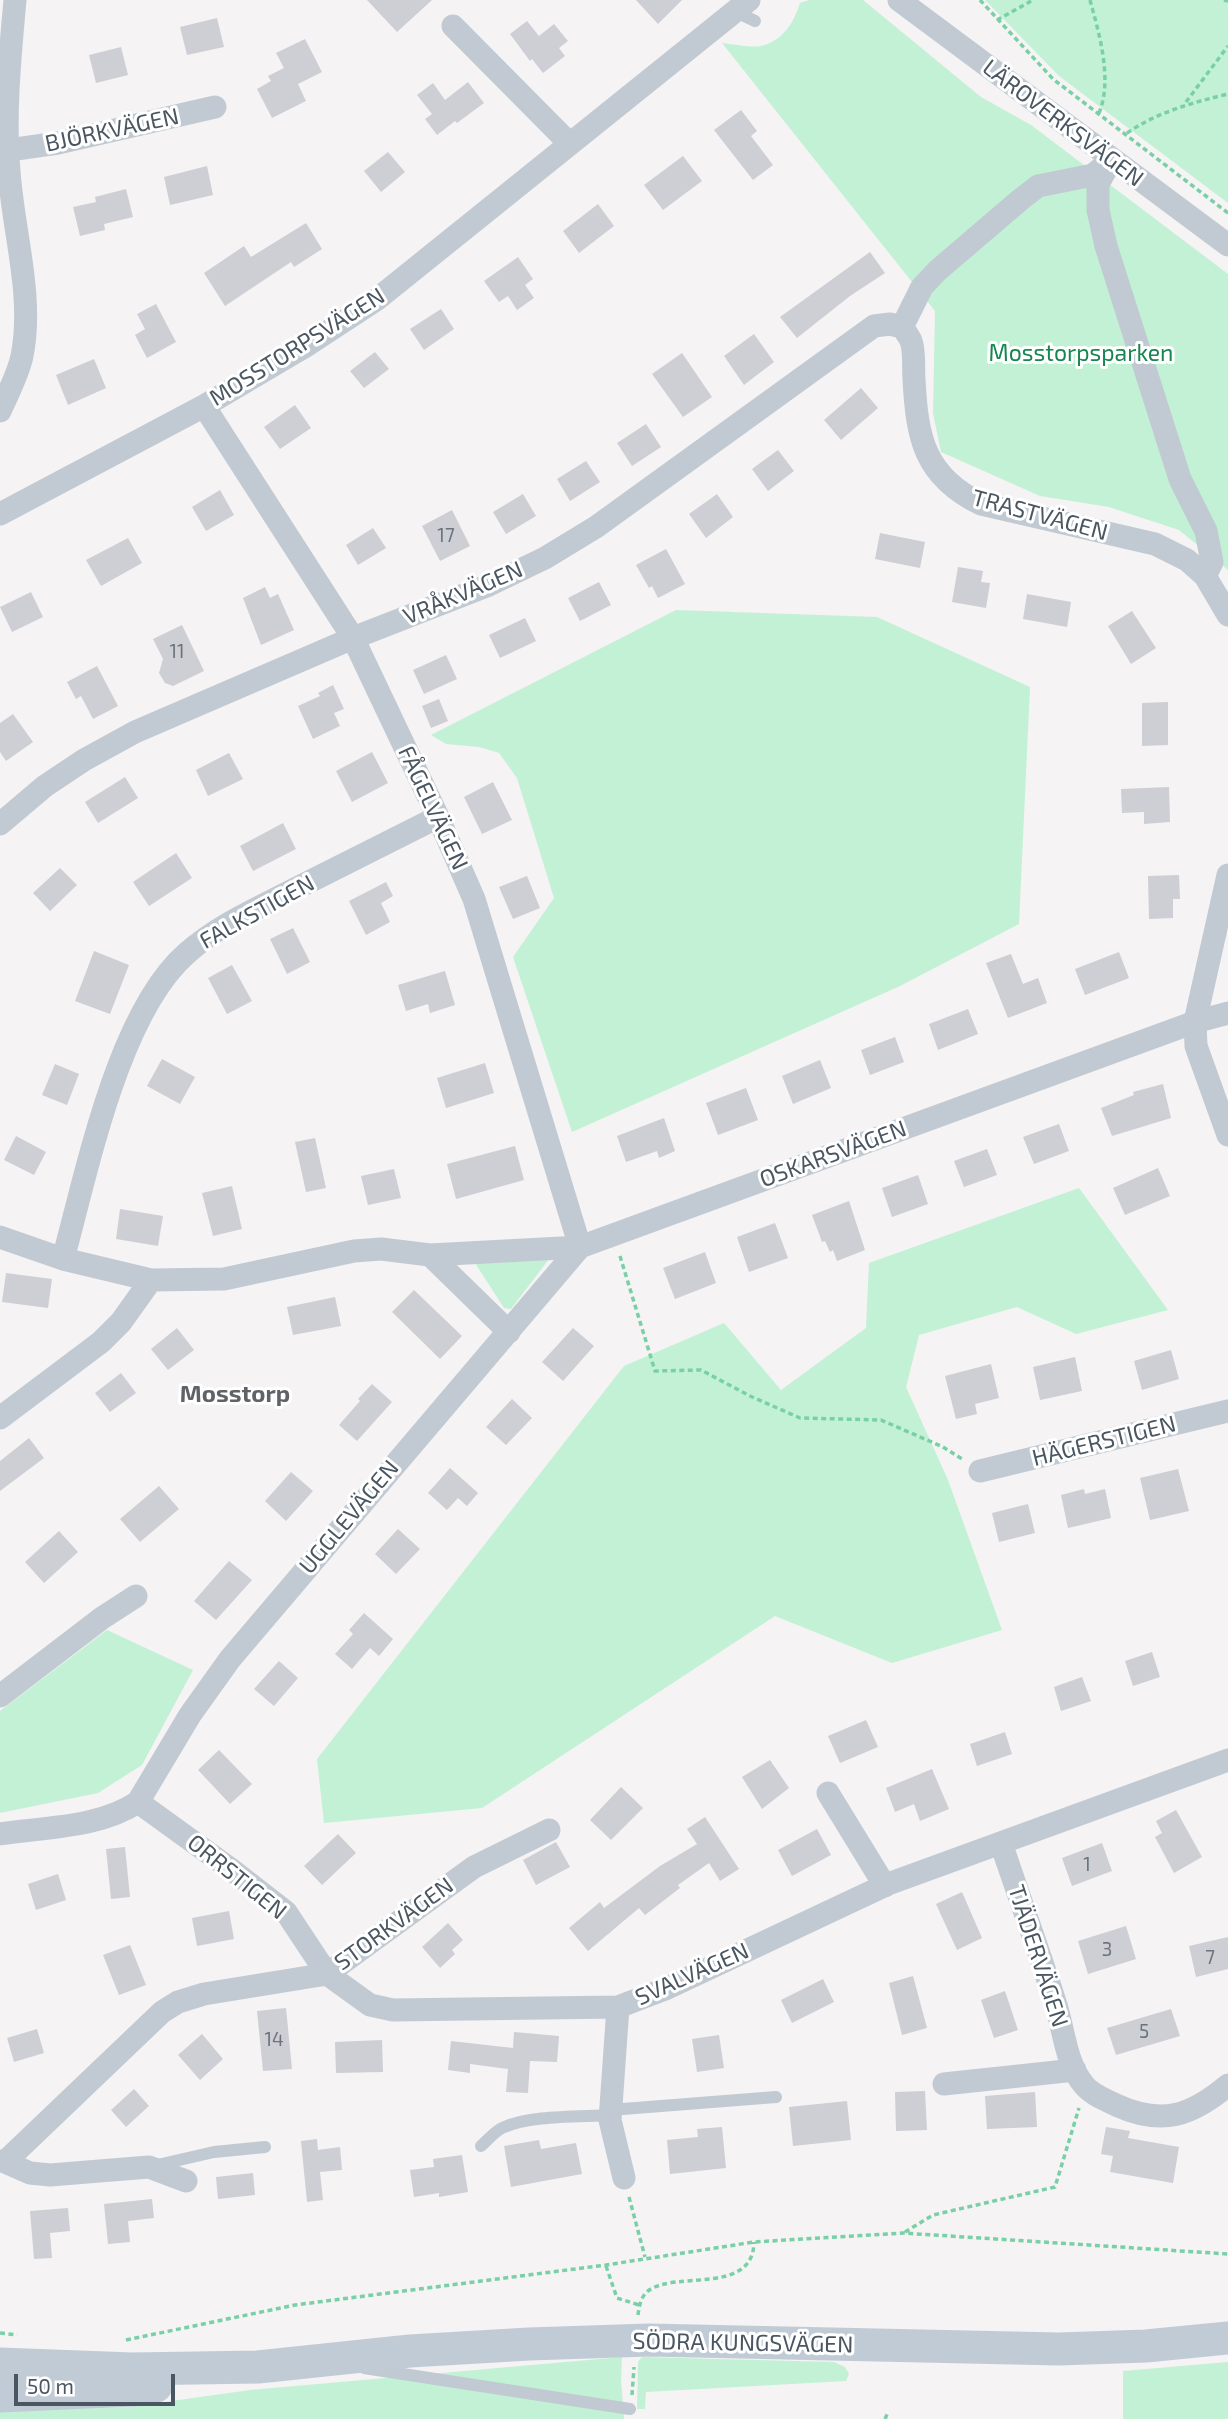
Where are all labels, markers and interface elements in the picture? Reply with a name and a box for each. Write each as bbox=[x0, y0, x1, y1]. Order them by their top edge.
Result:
street label: LÄROVERKSVÄGEN bbox=[977, 54, 1149, 192]
street label: BJÖRKVÄGEN bbox=[43, 102, 181, 158]
street label: MOSSTORPSVÄGEN bbox=[204, 282, 390, 412]
park label: Mosstorpsparken bbox=[989, 339, 1173, 367]
street label: TRASTVÄGEN bbox=[969, 484, 1111, 546]
house number: 17 bbox=[437, 525, 455, 547]
street label: VRÅKVÄGEN bbox=[399, 555, 527, 631]
house number: 11 bbox=[169, 641, 185, 663]
street label: FÅGELVÄGEN bbox=[392, 742, 474, 874]
street label: FALKSTIGEN bbox=[195, 869, 319, 955]
street label: OSKARSVÄGEN bbox=[756, 1115, 910, 1193]
district label: Mosstorp bbox=[180, 1380, 290, 1408]
street label: HÄGERSTIGEN bbox=[1029, 1410, 1179, 1472]
street label: UGGLEVÄGEN bbox=[293, 1455, 405, 1579]
street label: ORRSTIGEN bbox=[182, 1829, 292, 1925]
house number: 1 bbox=[1083, 1854, 1091, 1876]
street label: STORKVÄGEN bbox=[329, 1872, 459, 1976]
street label: TJÄDERVÄGEN bbox=[1002, 1881, 1074, 2031]
street label: SVALVÄGEN bbox=[631, 1937, 753, 2011]
house number: 3 bbox=[1102, 1939, 1112, 1961]
house number: 7 bbox=[1205, 1947, 1215, 1969]
house number: 5 bbox=[1139, 2021, 1149, 2043]
house number: 14 bbox=[264, 2029, 284, 2051]
street label: SÖDRA KUNGSVÄGEN bbox=[632, 2327, 854, 2359]
scale bar bbox=[18, 2360, 178, 2404]
text: 50 m bbox=[27, 2373, 74, 2398]

